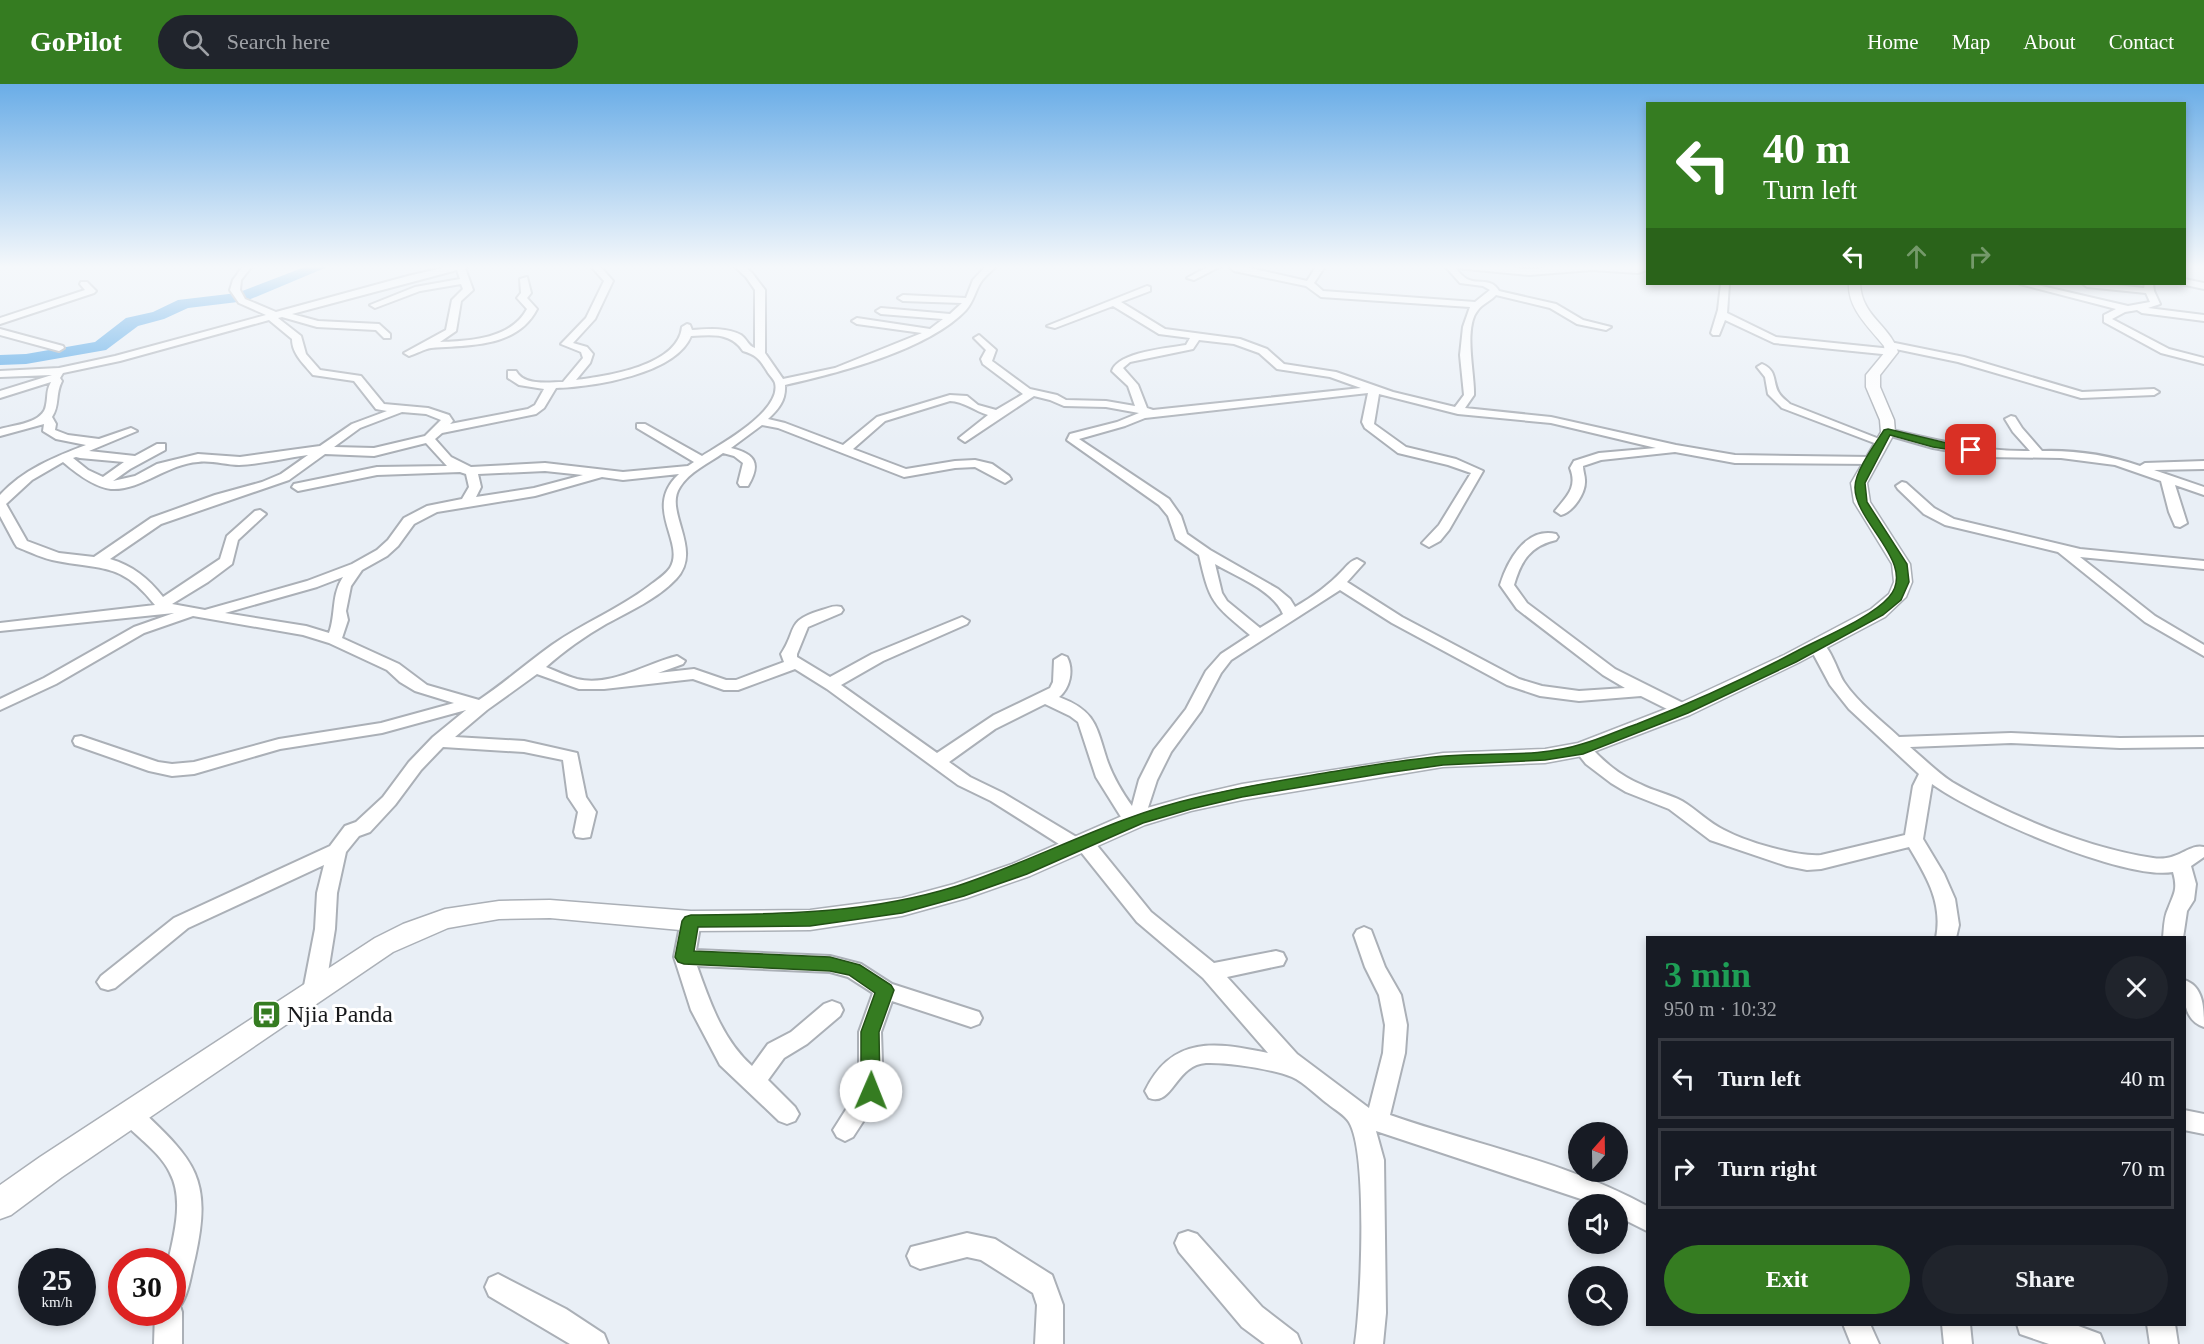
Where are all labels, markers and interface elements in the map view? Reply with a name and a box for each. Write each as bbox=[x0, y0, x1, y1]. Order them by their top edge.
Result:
search box bbox=[158, 15, 578, 69]
text: GoPilot bbox=[30, 26, 122, 57]
icon: search bbox=[179, 26, 212, 59]
text: Search here bbox=[227, 29, 330, 54]
text: Home bbox=[1867, 30, 1919, 54]
text: Map bbox=[1952, 30, 1990, 54]
text: About bbox=[2023, 30, 2076, 54]
text: Contact bbox=[2109, 30, 2174, 54]
icon: left bbox=[1664, 126, 1742, 204]
text: 40 m bbox=[1763, 126, 1851, 172]
text: Turn left bbox=[1763, 175, 1857, 205]
icon: left bbox=[1837, 240, 1870, 273]
icon: ahead bbox=[1900, 240, 1933, 273]
icon: right bbox=[1963, 240, 1996, 273]
pin bbox=[1945, 424, 1996, 475]
icon: arrive bbox=[1954, 433, 1987, 466]
text: 3 min bbox=[1664, 955, 1751, 995]
button: close bbox=[2105, 956, 2168, 1019]
bus stop icon: Njia Panda bbox=[250, 998, 282, 1030]
text: 950 m · 10:32 bbox=[1664, 998, 1777, 1020]
place label: Njia Panda bbox=[287, 1001, 393, 1027]
position arrow bbox=[839, 1059, 903, 1123]
icon: left bbox=[1667, 1062, 1700, 1095]
text: Turn left bbox=[1718, 1066, 1801, 1091]
text: 40 m bbox=[2120, 1066, 2165, 1091]
north arrow bbox=[1568, 1122, 1628, 1182]
map controls bbox=[1568, 1122, 1628, 1326]
icon: right bbox=[1667, 1152, 1700, 1185]
text: Turn right bbox=[1718, 1156, 1817, 1181]
text: 70 m bbox=[2120, 1156, 2165, 1181]
button: sound bbox=[1568, 1194, 1628, 1254]
button: Exit bbox=[1664, 1245, 1910, 1314]
button: Share bbox=[1922, 1245, 2168, 1314]
speed limit sign: 30 bbox=[108, 1248, 186, 1326]
text: 25 bbox=[42, 1263, 72, 1296]
button: search bbox=[1568, 1266, 1628, 1326]
text: km/h bbox=[42, 1294, 72, 1310]

